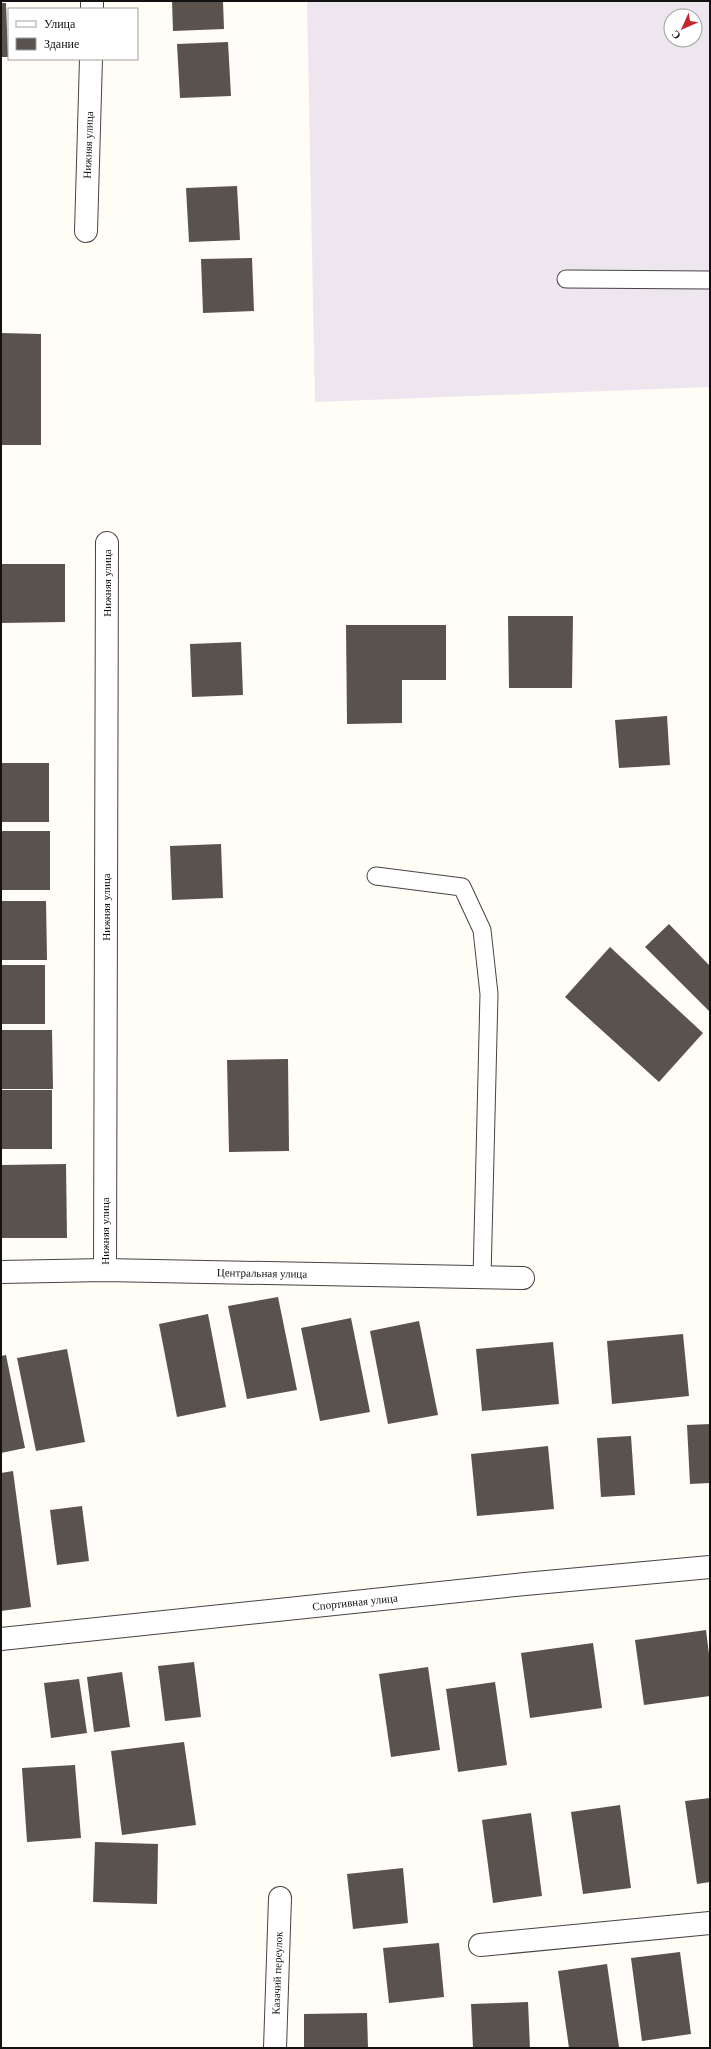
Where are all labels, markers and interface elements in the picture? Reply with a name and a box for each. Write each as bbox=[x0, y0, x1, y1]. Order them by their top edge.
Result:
legend bbox=[8, 8, 138, 60]
north arrow bbox=[663, 8, 703, 48]
text: Улица bbox=[44, 17, 76, 31]
text: С bbox=[669, 28, 683, 42]
text: Здание bbox=[44, 37, 79, 51]
street label: Нижняя улица bbox=[81, 111, 95, 179]
street label: Нижняя улица bbox=[101, 549, 113, 617]
street label: Нижняя улица bbox=[100, 873, 112, 941]
street label: Нижняя улица bbox=[99, 1197, 111, 1265]
street label: Центральная улица bbox=[217, 1266, 307, 1280]
street label: Спортивная улица bbox=[312, 1592, 398, 1612]
street label: Казачий переулок bbox=[270, 1931, 284, 2015]

